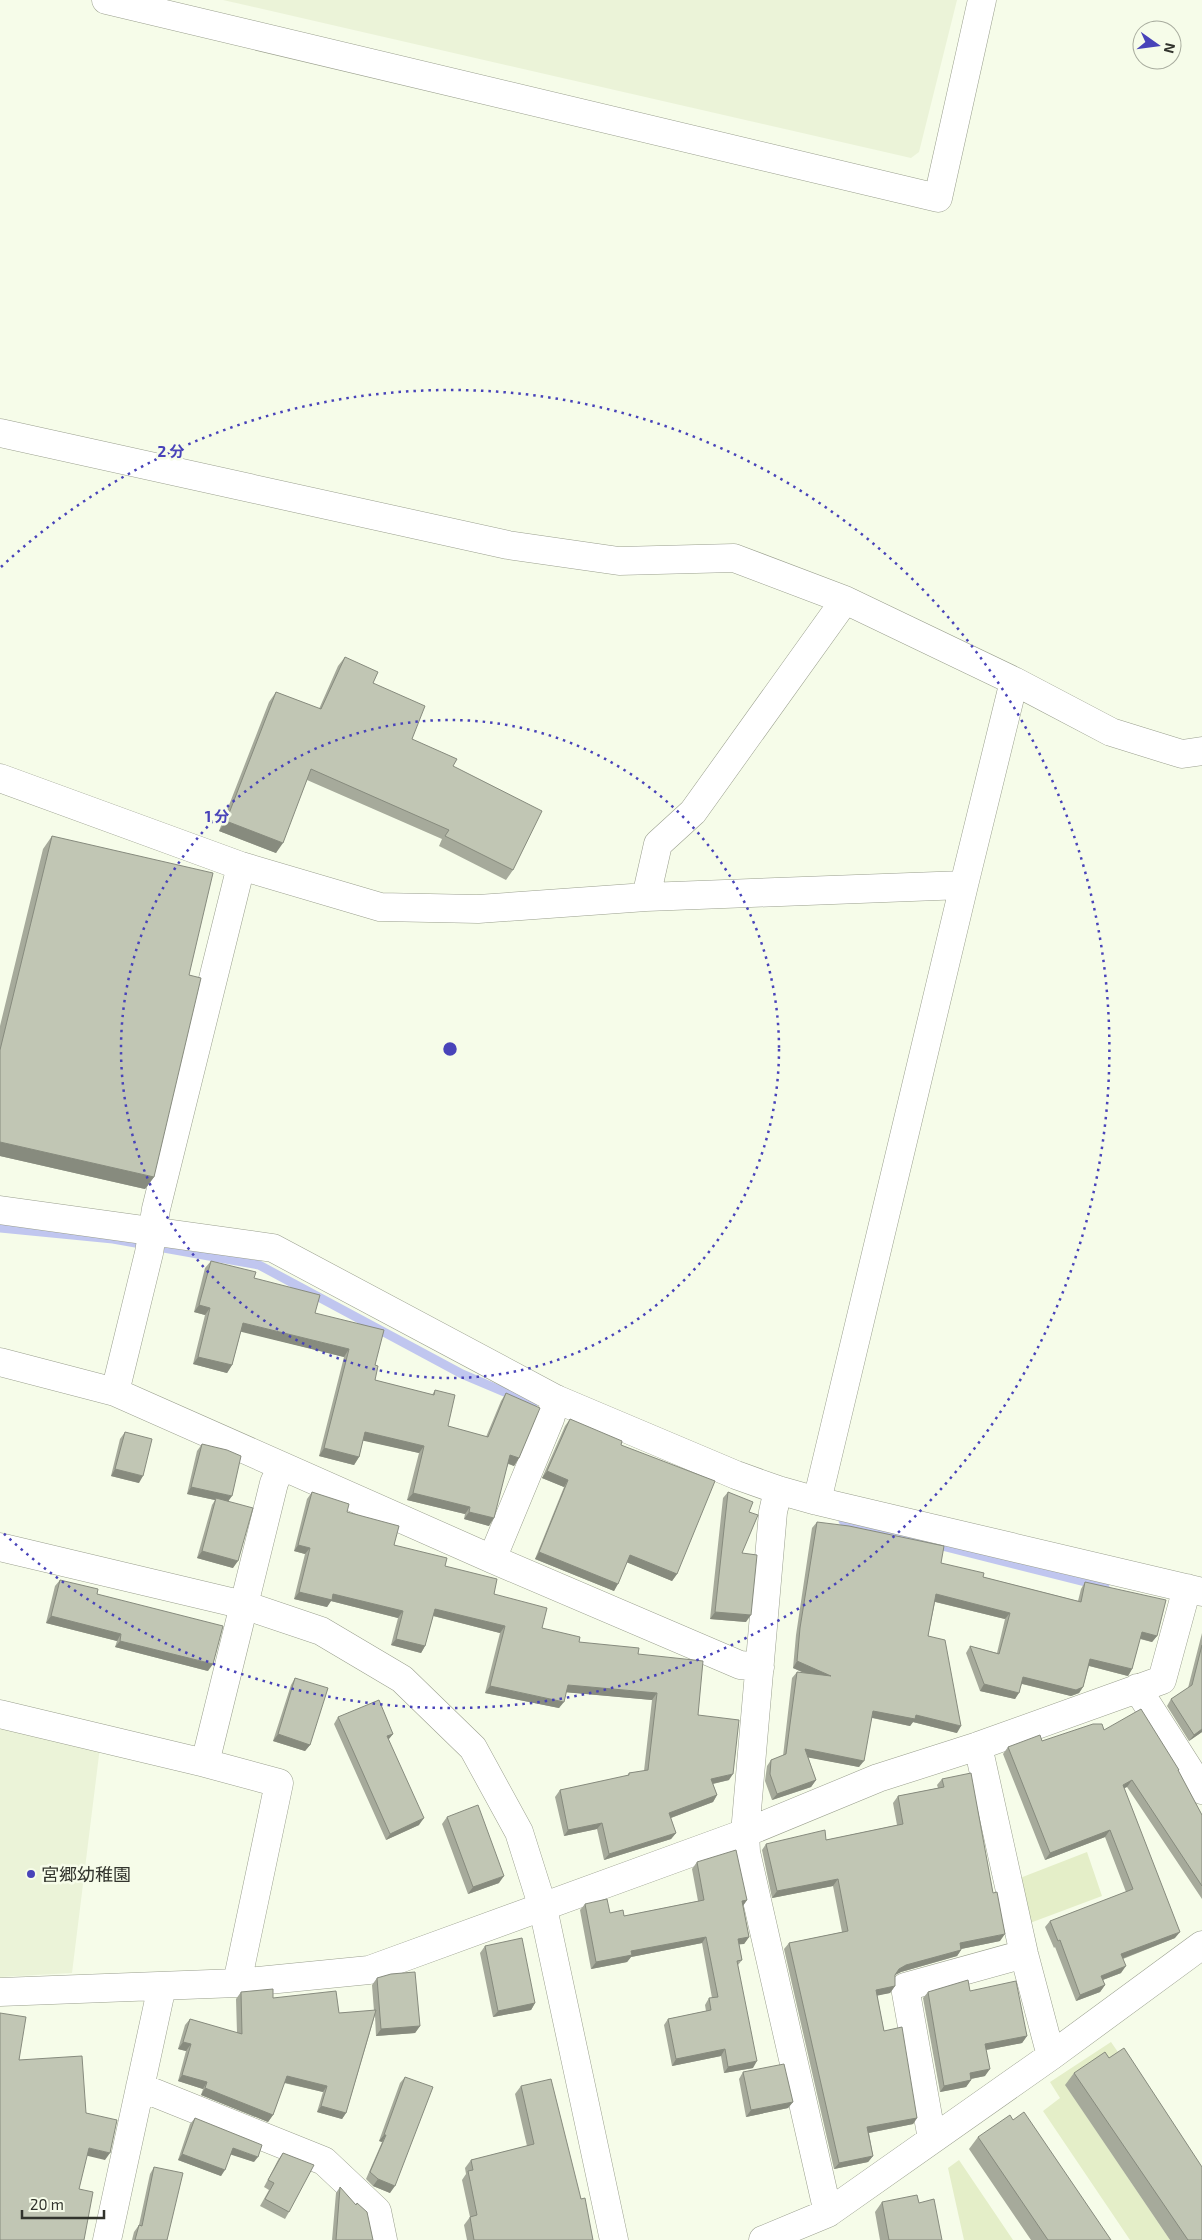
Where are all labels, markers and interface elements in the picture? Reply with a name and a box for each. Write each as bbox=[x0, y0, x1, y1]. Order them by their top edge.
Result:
north arrow bbox=[1132, 20, 1182, 70]
text: N bbox=[1161, 41, 1180, 55]
text: 2 分 bbox=[158, 442, 184, 460]
text: 1 分 bbox=[205, 807, 229, 825]
centre of rings bbox=[441, 1040, 459, 1058]
place label: 宮郷幼稚園 bbox=[41, 1863, 131, 1885]
marker: 宮郷幼稚園 bbox=[25, 1868, 37, 1880]
scale bar bbox=[22, 2188, 105, 2220]
text: 20 m bbox=[30, 2195, 64, 2213]

